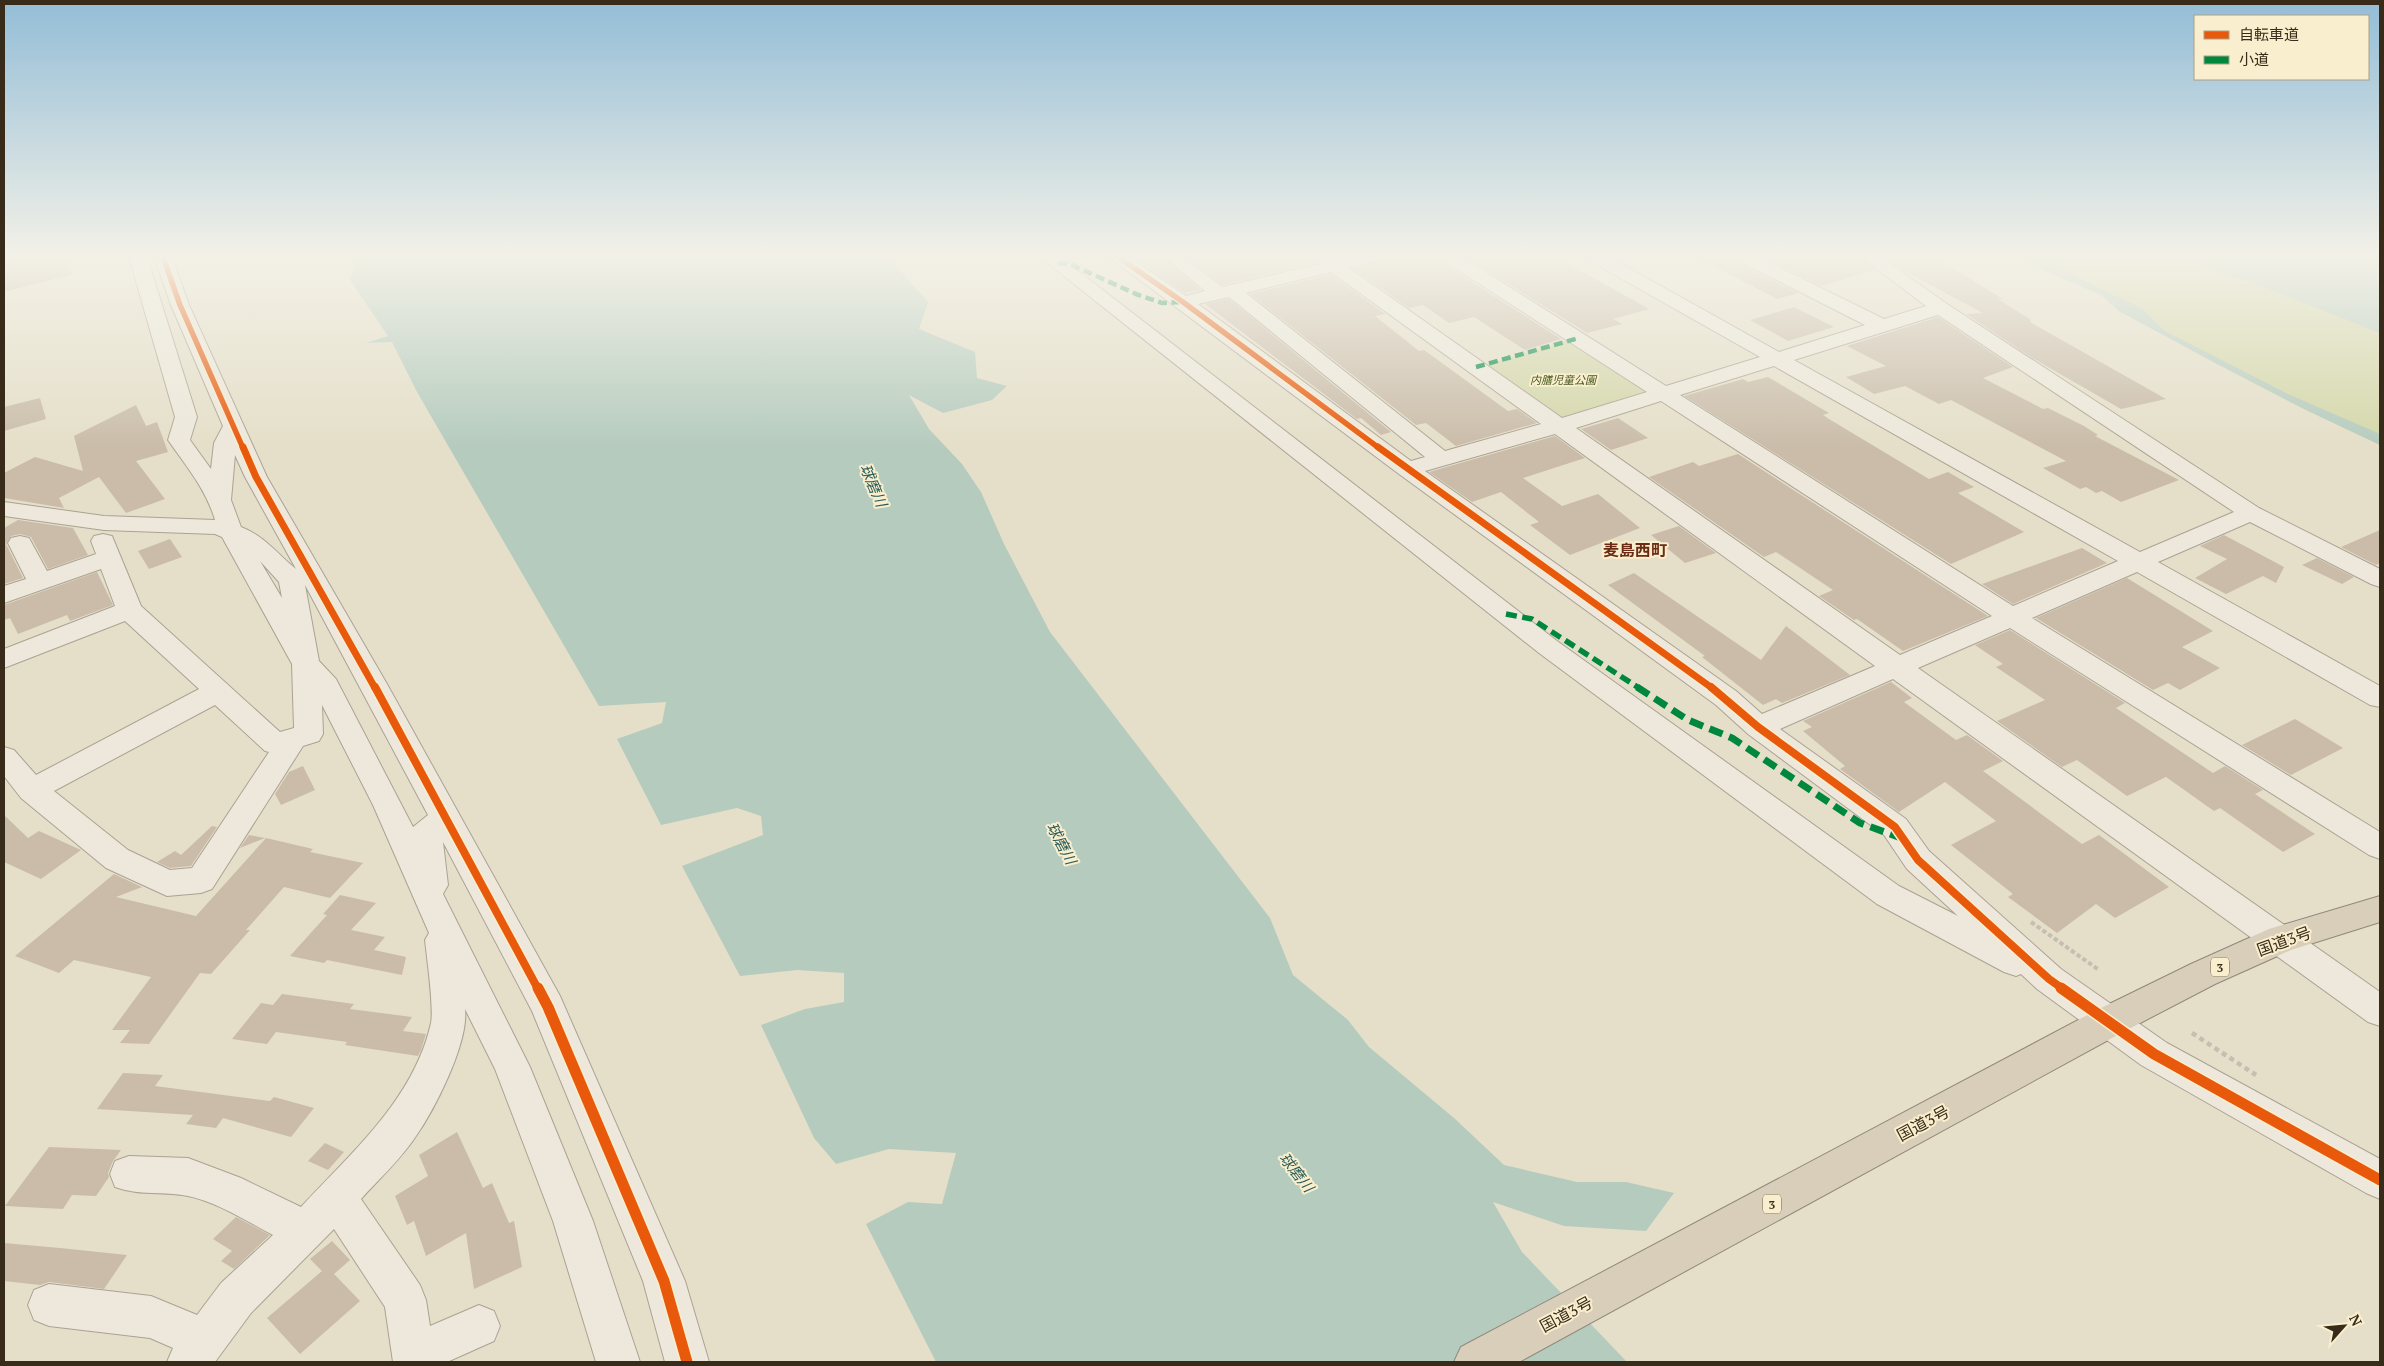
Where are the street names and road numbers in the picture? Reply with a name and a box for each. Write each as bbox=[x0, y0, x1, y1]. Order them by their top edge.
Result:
street label: 国道3号 bbox=[2254, 921, 2314, 961]
road number: 3 bbox=[2211, 958, 2229, 976]
street label: 国道3号 bbox=[1893, 1100, 1953, 1146]
road number: 3 bbox=[1763, 1194, 1781, 1214]
street label: 国道3号 bbox=[1536, 1291, 1596, 1337]

